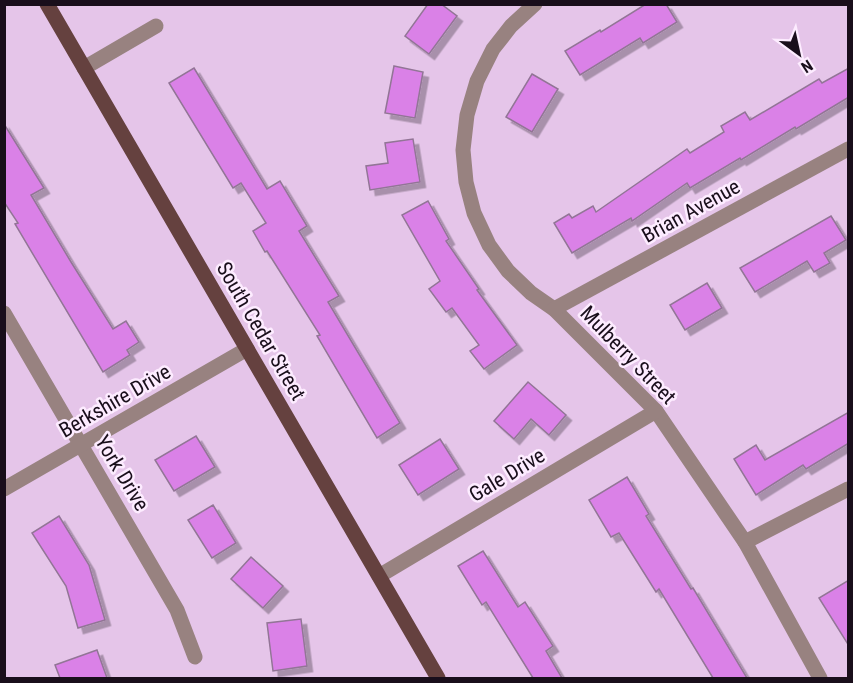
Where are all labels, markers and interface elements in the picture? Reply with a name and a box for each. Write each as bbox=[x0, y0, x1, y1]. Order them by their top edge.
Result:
north arrow bbox=[769, 24, 829, 84]
text: N bbox=[798, 56, 816, 77]
street label: Brian Avenue bbox=[638, 174, 744, 248]
street label: South Cedar Street bbox=[212, 258, 310, 404]
street label: Mulberry Street bbox=[575, 301, 681, 409]
street label: Berkshire Drive bbox=[55, 359, 175, 443]
street label: York Drive bbox=[90, 431, 154, 515]
street label: Gale Drive bbox=[465, 443, 549, 507]

